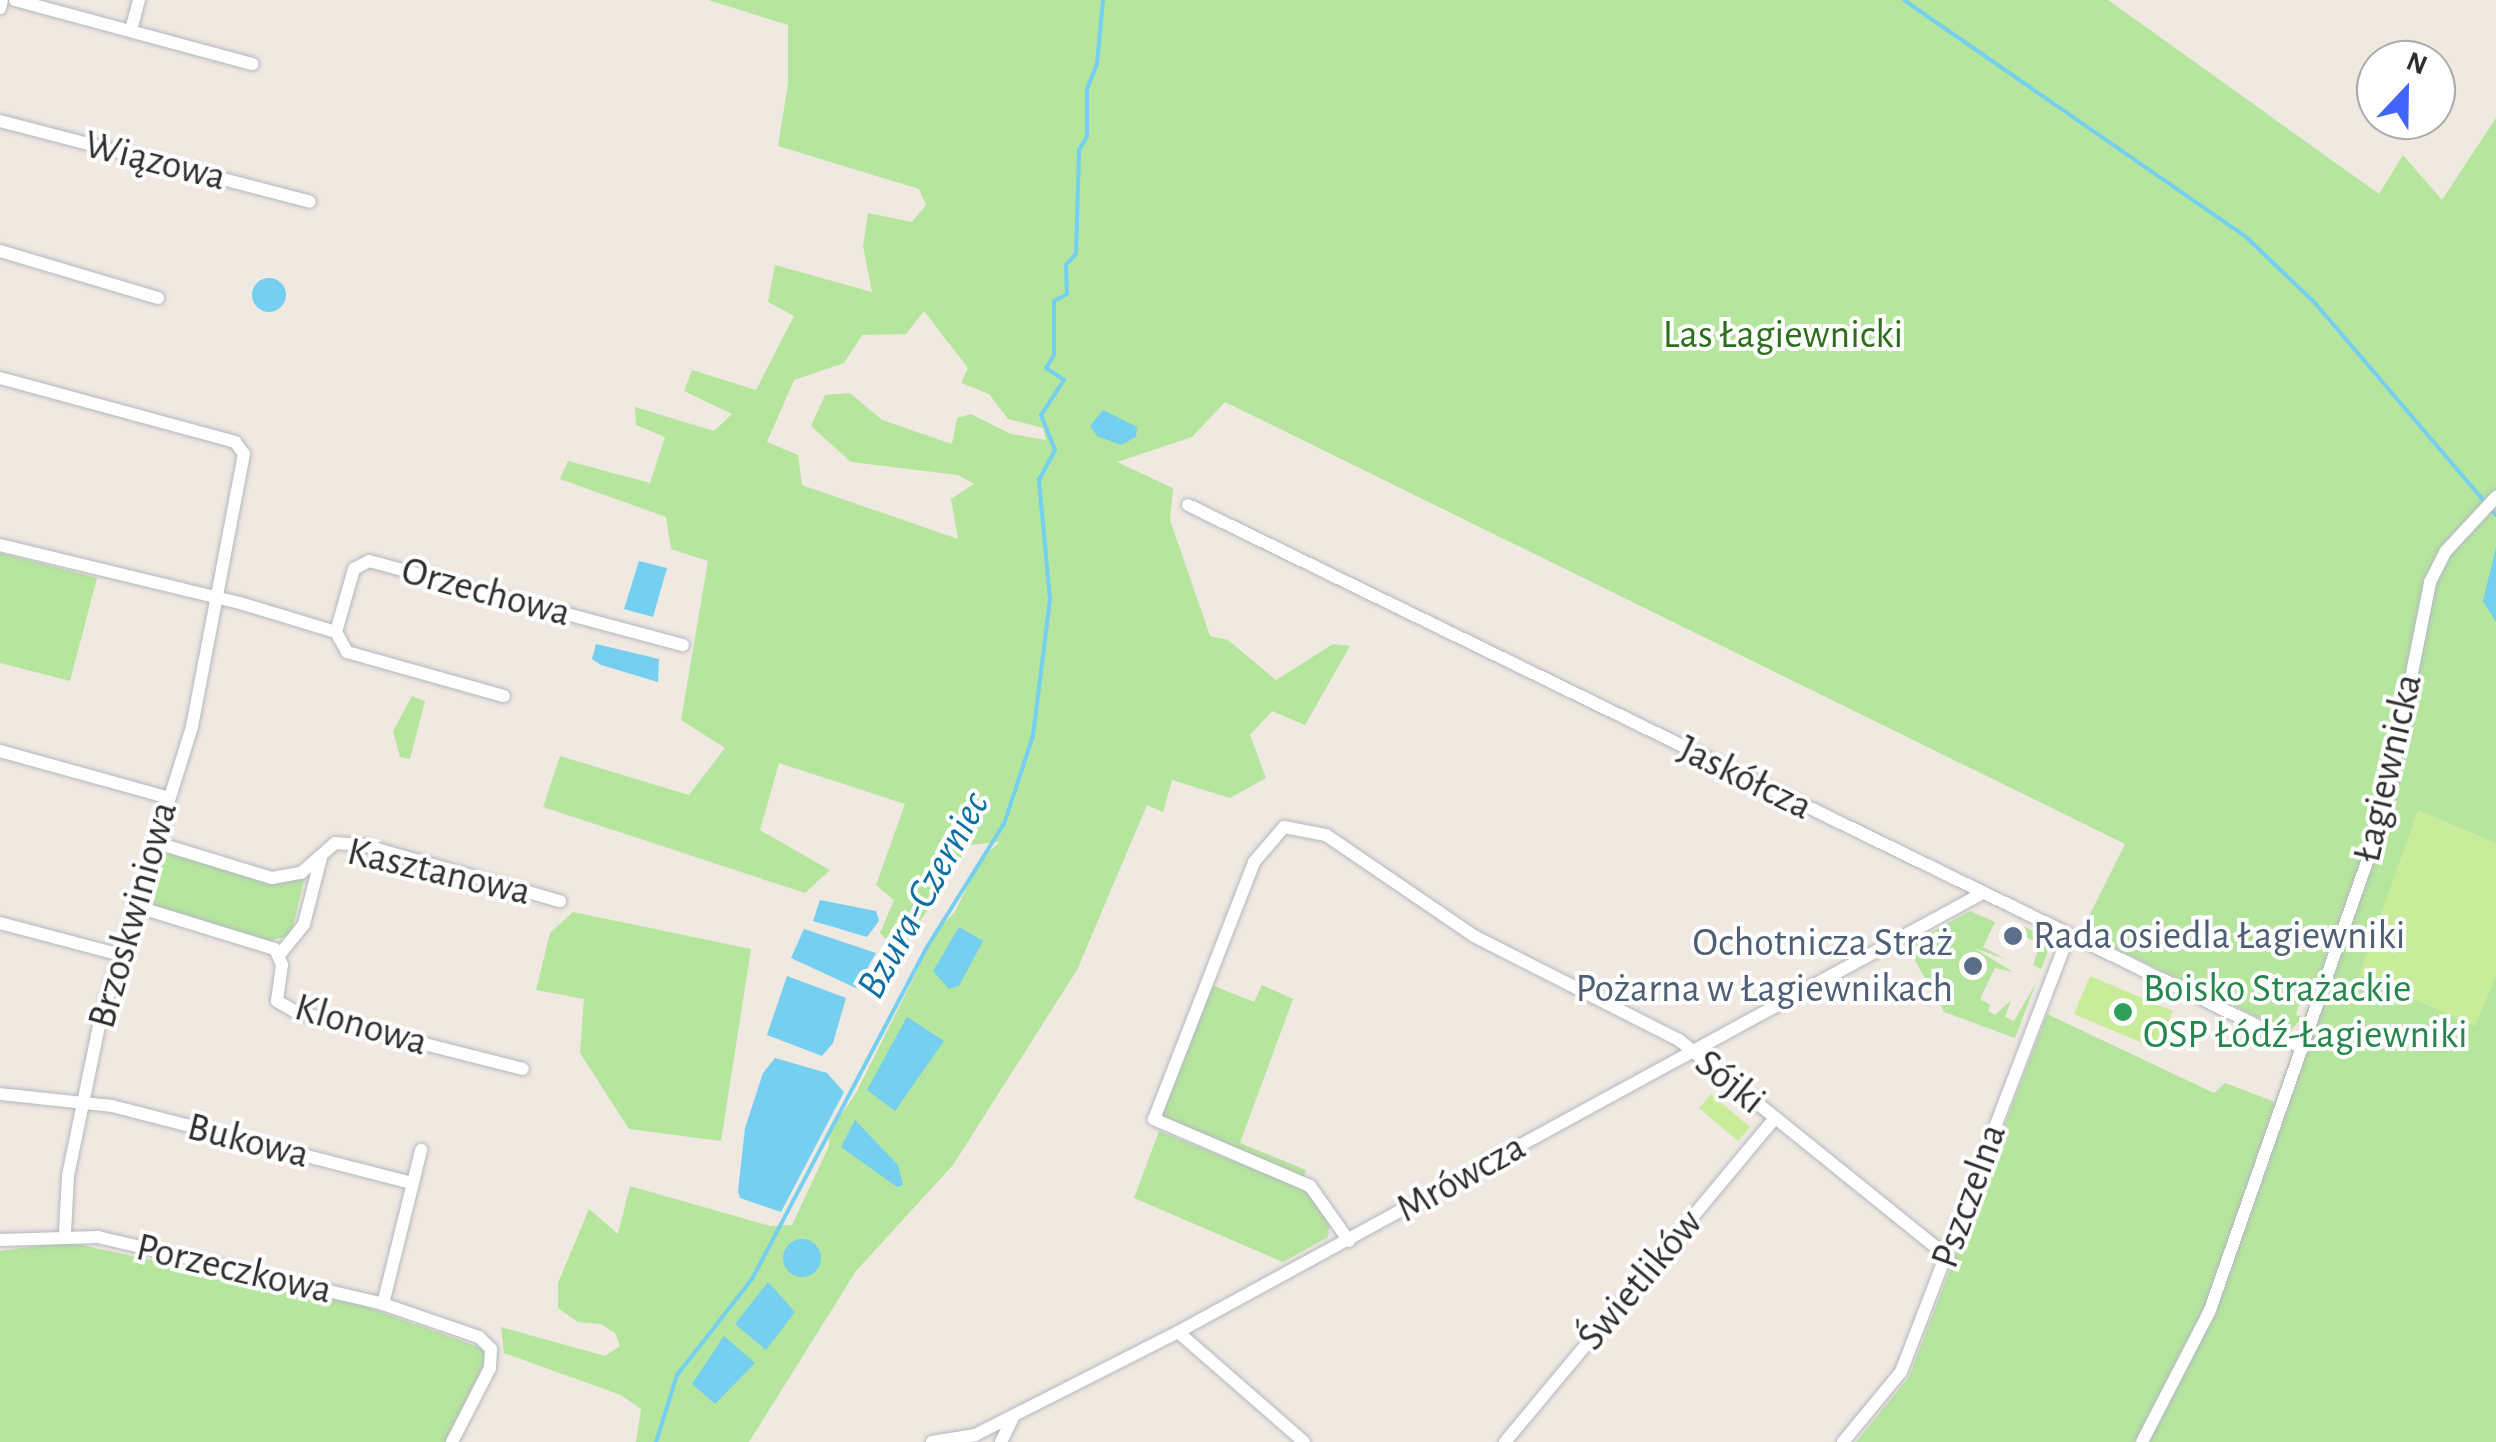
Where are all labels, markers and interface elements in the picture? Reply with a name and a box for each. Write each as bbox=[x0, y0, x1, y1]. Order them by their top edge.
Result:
north arrow bbox=[2356, 40, 2456, 140]
text: N bbox=[2402, 47, 2431, 81]
street label: Wiązowa bbox=[79, 120, 231, 202]
park label: Las Łagiewnicki bbox=[1663, 311, 1903, 359]
street label: Orzechowa bbox=[396, 546, 576, 638]
street label: Łagiewnicka bbox=[2343, 669, 2433, 867]
street label: Jaskółcza bbox=[1670, 725, 1820, 831]
water label: Bzura-Czerniec bbox=[846, 783, 1000, 1007]
street label: Brzoskwiniowa bbox=[78, 796, 188, 1034]
street label: Kasztanowa bbox=[343, 828, 535, 916]
place label: Rada osiedla Łagiewniki bbox=[2033, 912, 2405, 960]
place label: Ochotnicza Straż Pożarna w Łagiewnikach bbox=[1575, 919, 1953, 1013]
marker: Rada osiedla Łagiewniki bbox=[2002, 925, 2024, 947]
marker: Ochotnicza Straż Pożarna w Łagiewnikach bbox=[1962, 955, 1984, 977]
place label: Boisko Strażackie OSP Łódź-Łagiewniki bbox=[2143, 965, 2468, 1059]
street label: Klonowa bbox=[289, 983, 433, 1067]
marker: Boisko Strażackie OSP Łódź-Łagiewniki bbox=[2112, 1001, 2134, 1023]
street label: Sójki bbox=[1685, 1039, 1775, 1125]
street label: Bukowa bbox=[182, 1103, 314, 1179]
street label: Pszczelna bbox=[1921, 1117, 2017, 1275]
street label: Mrówcza bbox=[1388, 1123, 1534, 1233]
street label: Świetlików bbox=[1567, 1200, 1713, 1360]
street label: Porzeczkowa bbox=[132, 1223, 336, 1315]

